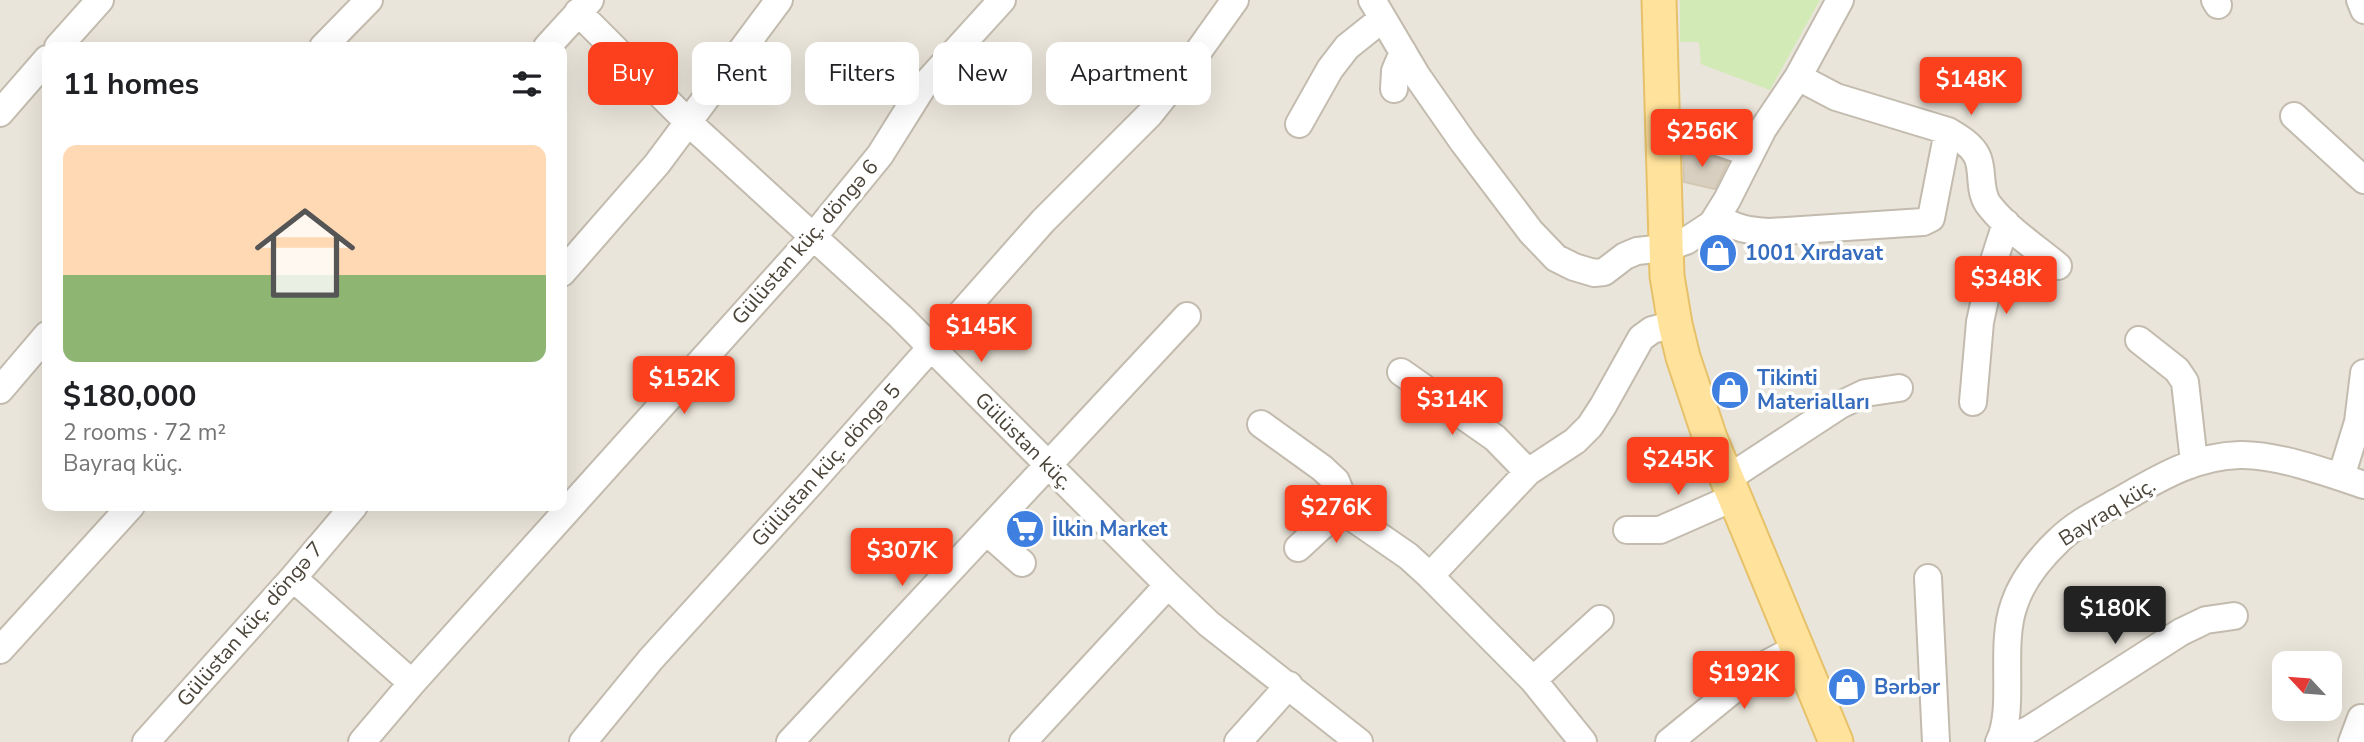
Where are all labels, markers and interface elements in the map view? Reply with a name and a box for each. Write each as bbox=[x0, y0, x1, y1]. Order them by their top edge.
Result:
chip: Buy bbox=[588, 42, 678, 105]
chip: Rent bbox=[692, 42, 791, 105]
chip: Filters bbox=[805, 42, 919, 105]
chip: New bbox=[933, 42, 1032, 105]
chip: Apartment bbox=[1046, 42, 1211, 105]
pin: $148K bbox=[1922, 58, 2020, 117]
text: 11 homes bbox=[63, 64, 199, 105]
text: $148K bbox=[1936, 64, 2006, 95]
icon: filters bbox=[508, 65, 546, 103]
pin: $256K bbox=[1653, 110, 1751, 169]
text: $256K bbox=[1667, 116, 1737, 147]
street label: Gülüstan küç. döngə 6 bbox=[725, 153, 885, 331]
icon: home bbox=[242, 190, 368, 316]
shop icon: 1001 Xırdavat bbox=[1697, 232, 1739, 274]
place label: 1001 Xırdavat bbox=[1745, 239, 1884, 267]
pin: $348K bbox=[1957, 256, 2055, 316]
text: $348K bbox=[1971, 263, 2041, 294]
pin: $145K bbox=[932, 304, 1030, 364]
text: $145K bbox=[946, 311, 1016, 342]
pin: $152K bbox=[635, 356, 733, 416]
text: $152K bbox=[649, 363, 719, 394]
place label: Tikinti Materialları bbox=[1757, 364, 1870, 416]
shop icon: Tikinti Materialları bbox=[1709, 369, 1751, 411]
text: $180,000 bbox=[63, 376, 196, 417]
street label: Gülüstan küç. döngə 5 bbox=[745, 377, 907, 553]
pin: $314K bbox=[1403, 378, 1501, 437]
text: $314K bbox=[1417, 384, 1487, 415]
street label: Gülüstan küç. bbox=[969, 386, 1079, 496]
text: 2 rooms · 72 m² bbox=[63, 417, 226, 448]
pin: $245K bbox=[1629, 438, 1727, 497]
text: $245K bbox=[1643, 444, 1713, 475]
text: Bayraq küç. bbox=[63, 448, 183, 479]
street label: Bayraq küç. bbox=[2053, 471, 2161, 553]
pin: $276K bbox=[1287, 486, 1385, 545]
text: $276K bbox=[1301, 492, 1371, 523]
supermarket icon: İlkin Market bbox=[1004, 508, 1046, 550]
place label: İlkin Market bbox=[1052, 515, 1168, 543]
pin: $307K bbox=[853, 528, 951, 588]
street label: Gülüstan küç. döngə 7 bbox=[170, 535, 330, 713]
text: $307K bbox=[867, 535, 937, 566]
pin: $180K bbox=[2066, 586, 2164, 646]
text: $180K bbox=[2080, 593, 2150, 624]
north arrow bbox=[2272, 651, 2342, 721]
map controls bbox=[2272, 651, 2342, 721]
pin: $192K bbox=[1695, 652, 1793, 711]
text: $192K bbox=[1709, 658, 1779, 689]
shop icon: Bərbər bbox=[1826, 666, 1868, 708]
place label: Bərbər bbox=[1874, 673, 1941, 701]

